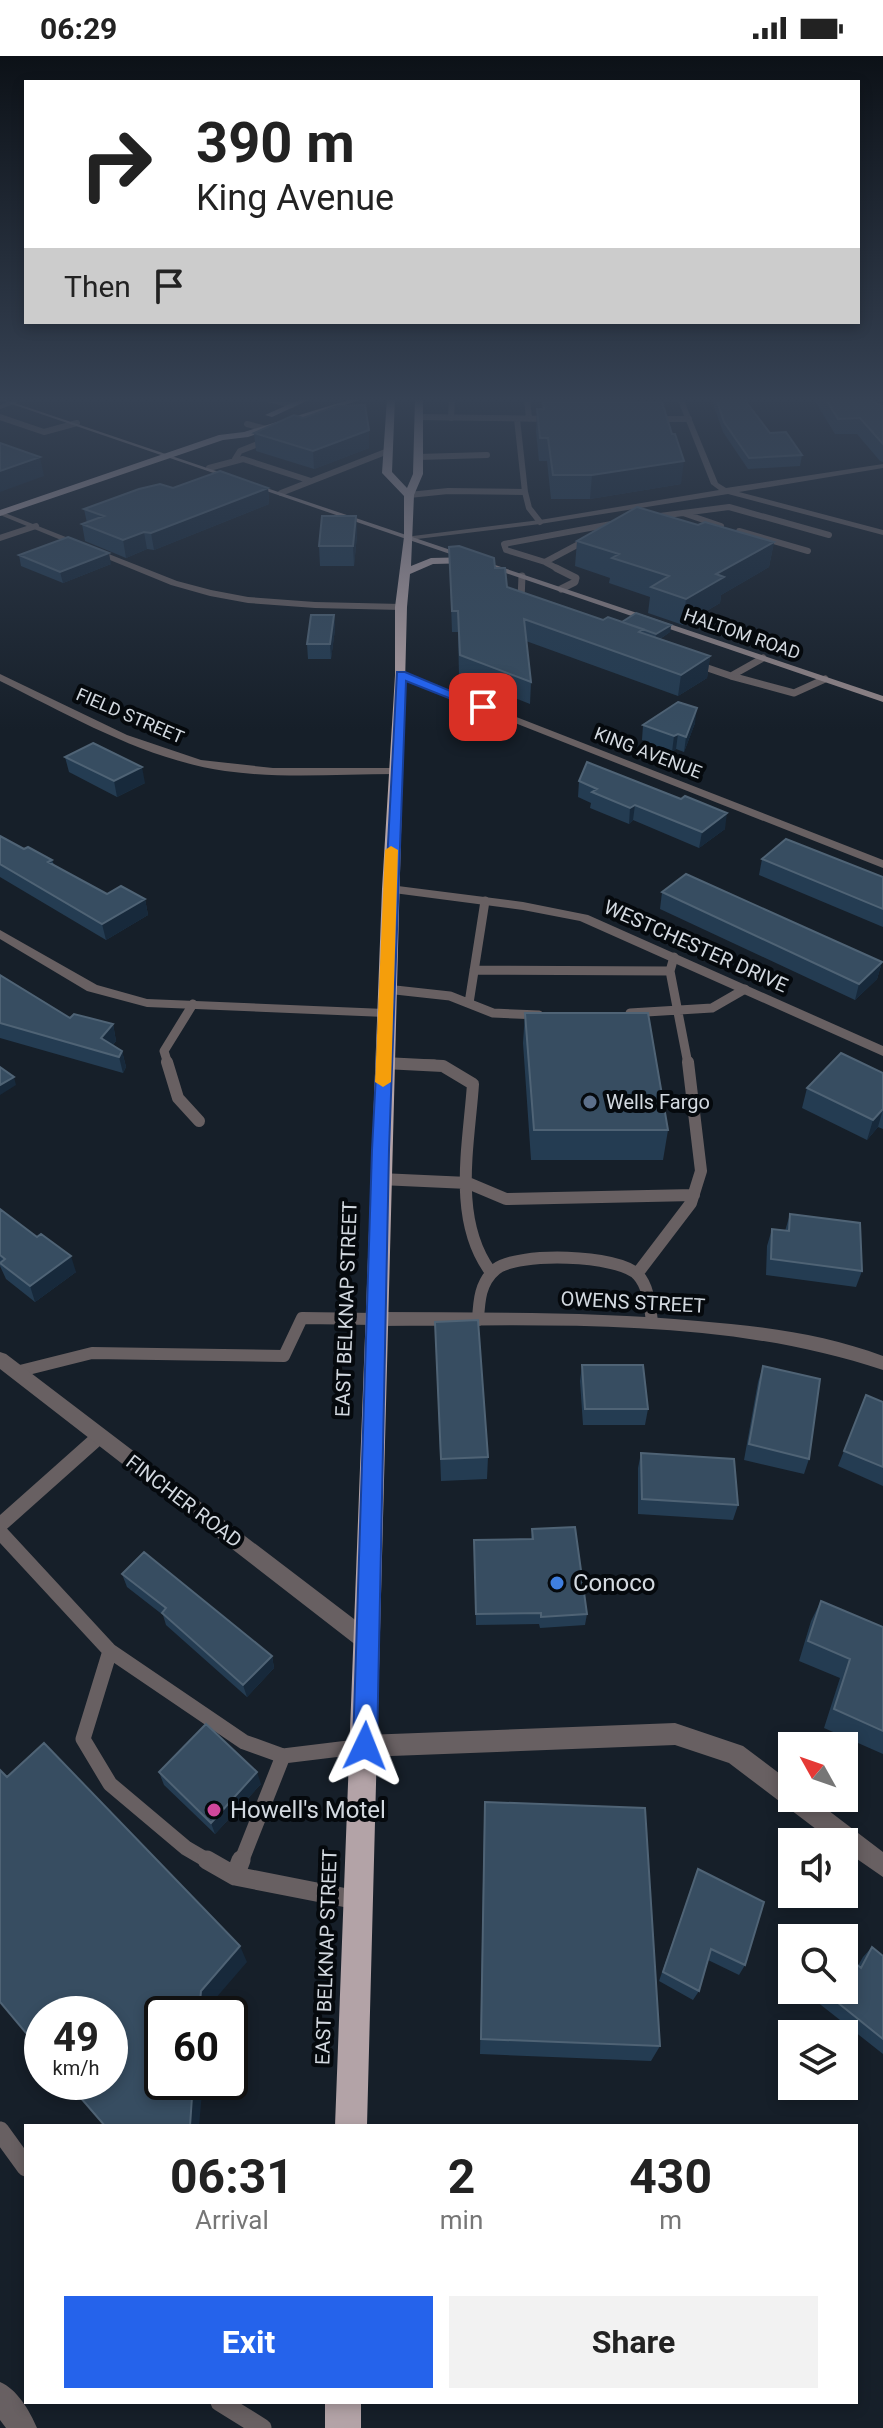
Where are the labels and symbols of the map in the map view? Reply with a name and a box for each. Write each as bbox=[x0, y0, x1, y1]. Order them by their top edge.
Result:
street label: HALTOM ROAD bbox=[681, 604, 803, 663]
pin bbox=[449, 673, 517, 741]
street label: FIELD STREET bbox=[73, 683, 187, 748]
street label: KING AVENUE bbox=[592, 722, 705, 783]
street label: WESTCHESTER DRIVE bbox=[600, 895, 792, 997]
place label: Wells Fargo bbox=[606, 1090, 710, 1114]
marker: Wells Fargo bbox=[581, 1093, 599, 1111]
street label: EAST BELKNAP STREET bbox=[330, 1201, 362, 1417]
street label: OWENS STREET bbox=[560, 1286, 706, 1318]
street label: FINCHER ROAD bbox=[121, 1450, 247, 1552]
place label: Conoco bbox=[573, 1569, 656, 1597]
marker: Conoco bbox=[548, 1574, 566, 1592]
position arrow bbox=[323, 1704, 407, 1788]
north arrow bbox=[778, 1732, 858, 1812]
place label: Howell's Motel bbox=[230, 1796, 386, 1824]
marker: Howell's Motel bbox=[205, 1801, 223, 1819]
street label: EAST BELKNAP STREET bbox=[310, 1849, 342, 2065]
speed limit sign: 60 bbox=[144, 1996, 248, 2100]

